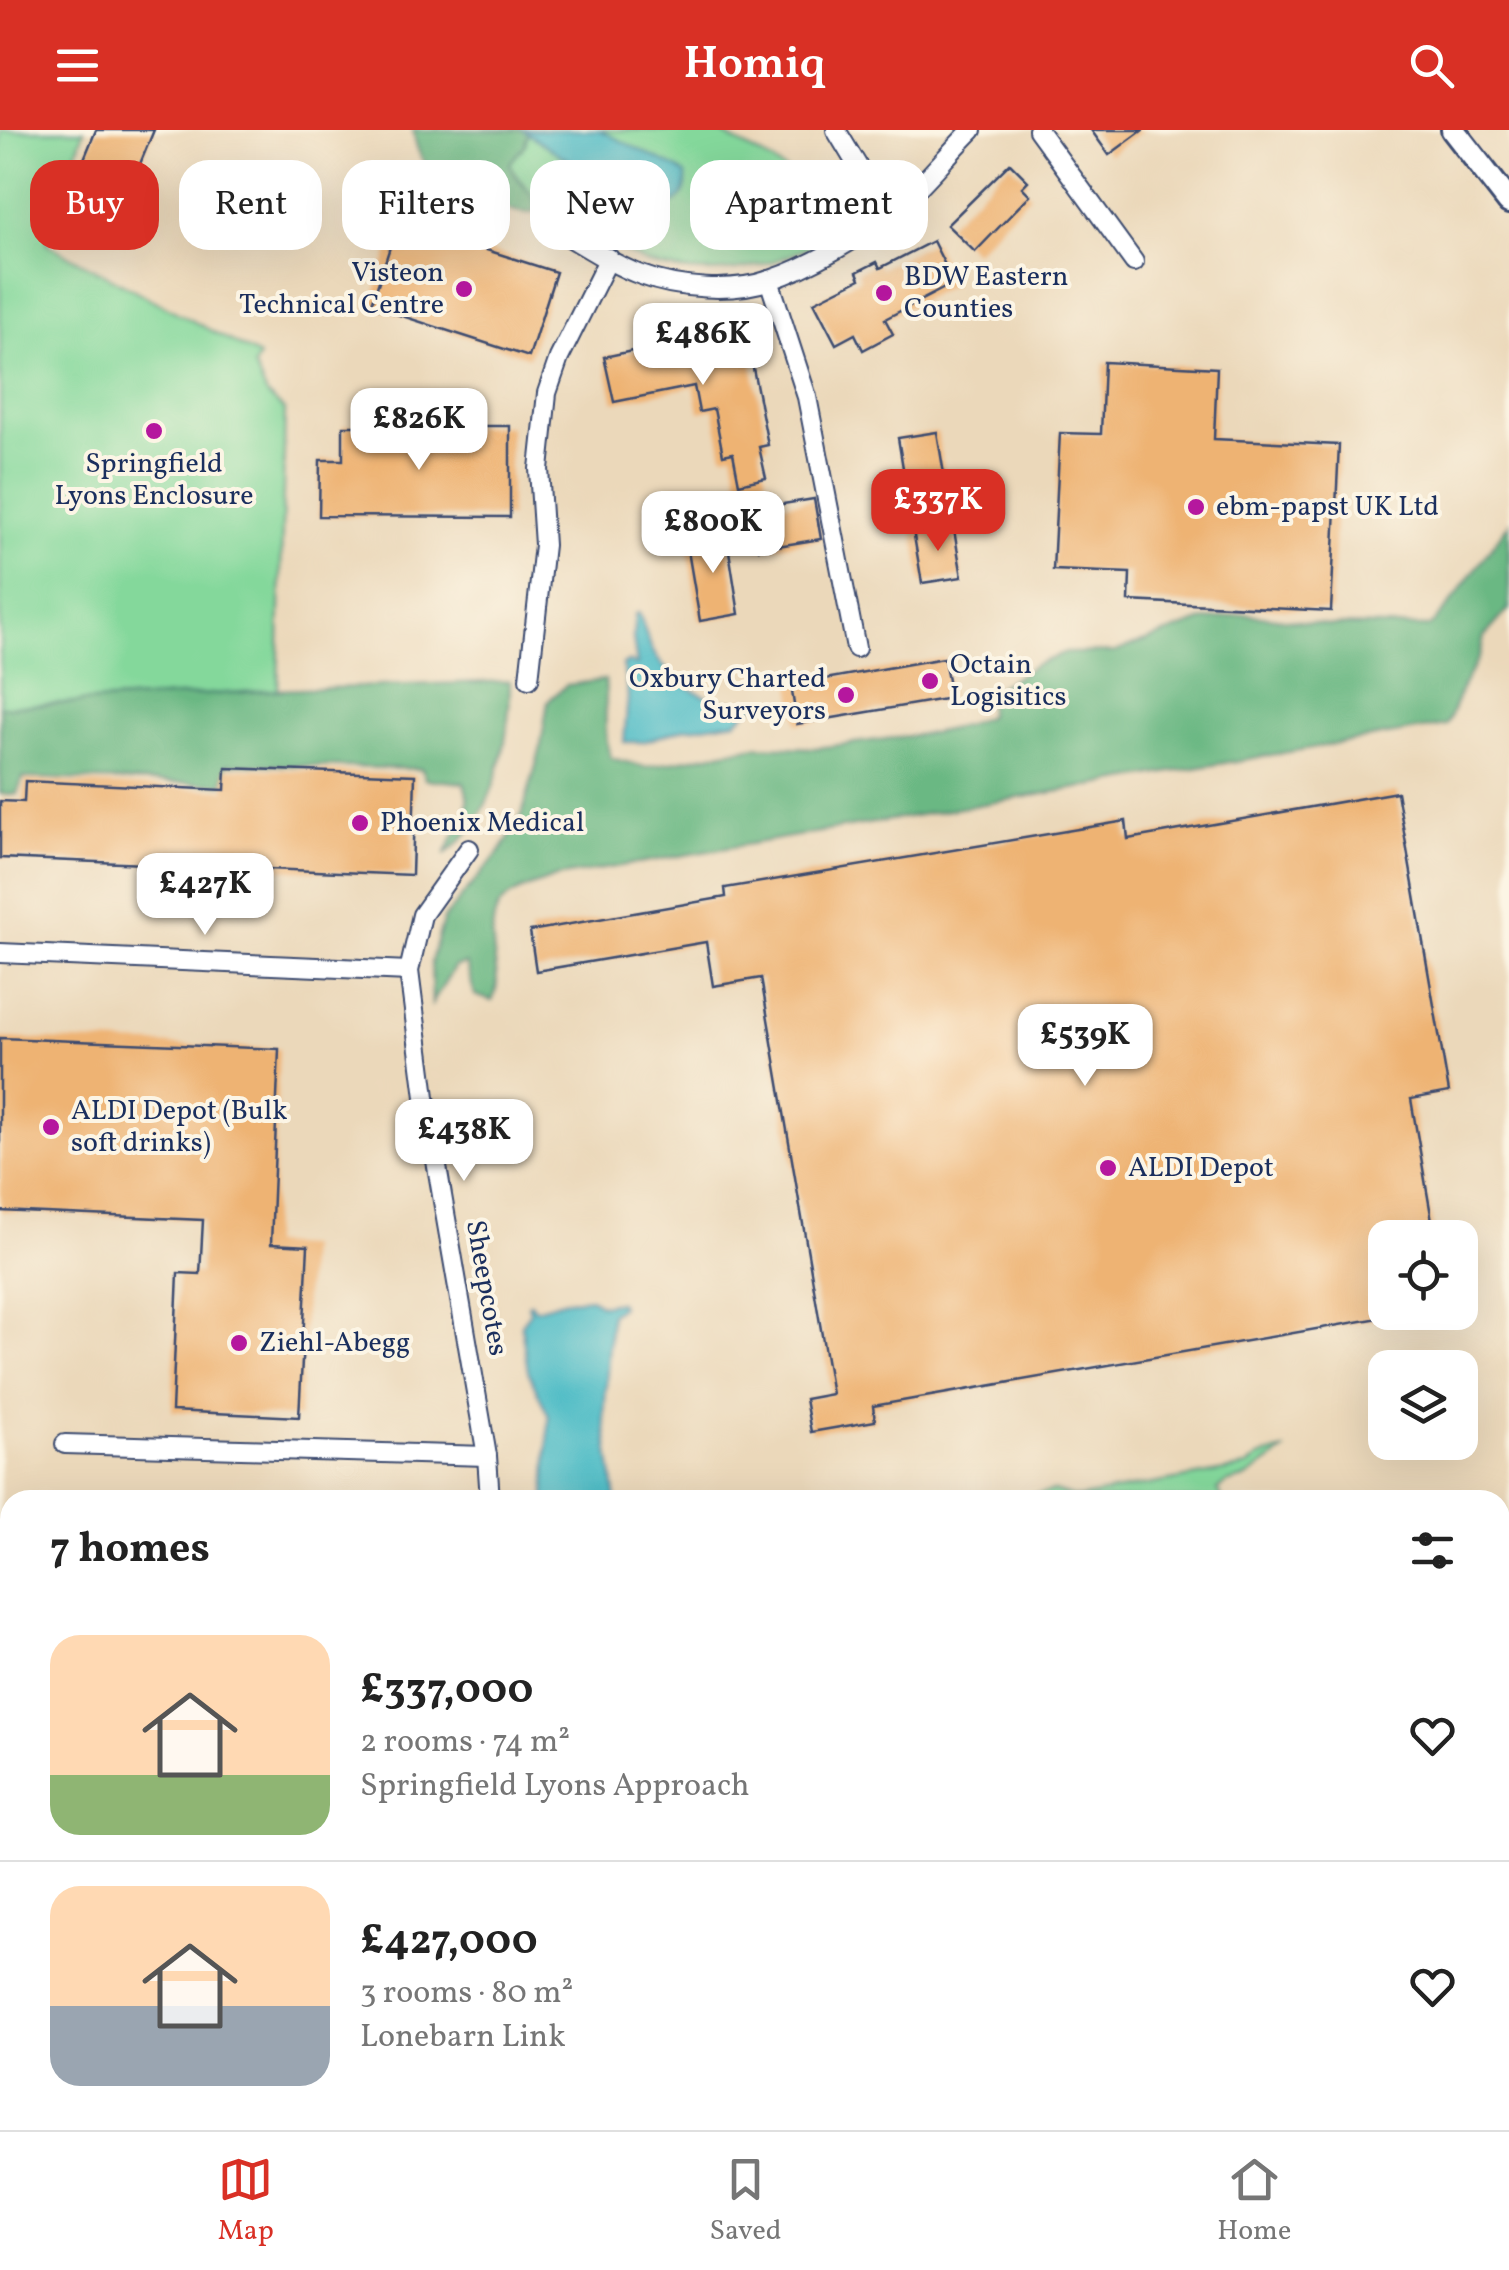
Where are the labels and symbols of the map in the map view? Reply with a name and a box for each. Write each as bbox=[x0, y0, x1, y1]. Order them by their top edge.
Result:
place label: Visteon Technical Centre bbox=[239, 254, 444, 325]
place label: BDW Eastern Counties bbox=[904, 258, 1068, 329]
marker: Visteon Technical Centre bbox=[453, 278, 475, 300]
marker: BDW Eastern Counties bbox=[873, 282, 895, 304]
pin: £486K bbox=[633, 303, 773, 388]
pin: £826K bbox=[349, 388, 489, 473]
marker: Springfield Lyons Enclosure bbox=[143, 420, 165, 442]
place label: Springfield Lyons Enclosure bbox=[54, 445, 254, 516]
pin: £337K bbox=[868, 469, 1008, 554]
place label: ebm-papst UK Ltd bbox=[1216, 488, 1439, 527]
pin: £800K bbox=[643, 491, 783, 576]
marker: ebm-papst UK Ltd bbox=[1185, 496, 1207, 518]
place label: Octain Logisitics bbox=[950, 646, 1066, 717]
place label: Oxbury Charted Surveyors bbox=[629, 660, 826, 731]
marker: Octain Logisitics bbox=[919, 670, 941, 692]
marker: Oxbury Charted Surveyors bbox=[835, 684, 857, 706]
place label: Phoenix Medical bbox=[380, 804, 584, 843]
marker: Phoenix Medical bbox=[349, 812, 371, 834]
pin: £427K bbox=[135, 853, 275, 938]
pin: £539K bbox=[1015, 1004, 1155, 1089]
place label: ALDI Depot (Bulk soft drinks) bbox=[71, 1092, 287, 1163]
pin: £438K bbox=[394, 1099, 534, 1184]
marker: ALDI Depot (Bulk soft drinks) bbox=[40, 1116, 62, 1138]
place label: ALDI Depot bbox=[1128, 1149, 1274, 1188]
marker: ALDI Depot bbox=[1097, 1157, 1119, 1179]
street label: Sheepcotes bbox=[455, 1217, 517, 1359]
place label: Ziehl-Abegg bbox=[259, 1324, 410, 1363]
marker: Ziehl-Abegg bbox=[228, 1332, 250, 1354]

